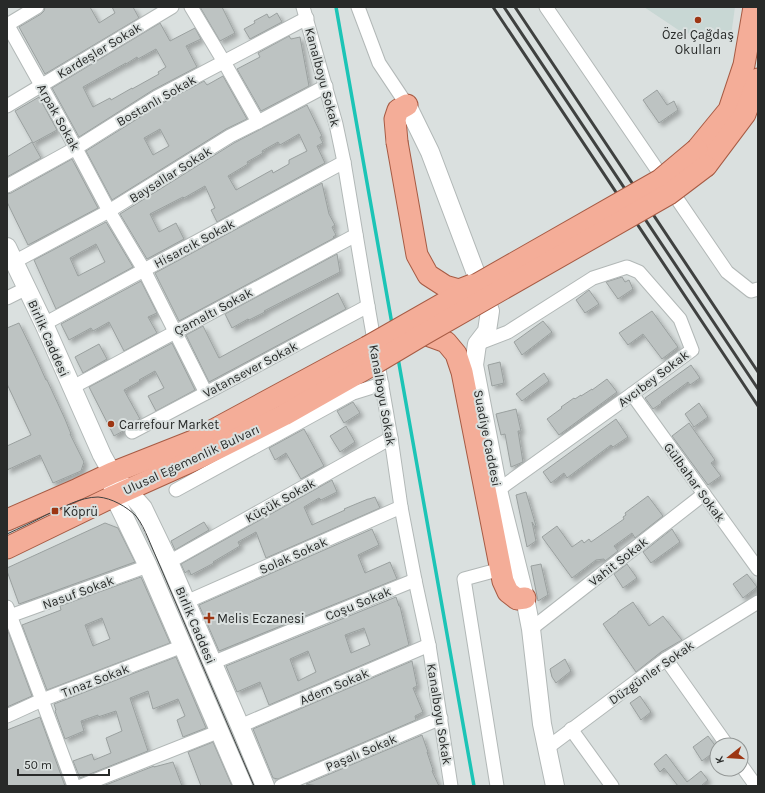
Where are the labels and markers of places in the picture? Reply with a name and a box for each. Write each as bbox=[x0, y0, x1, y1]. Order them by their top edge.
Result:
marker: Özel Çağdaş Okulları bbox=[693, 15, 703, 25]
place label: Özel Çağdaş Okulları bbox=[662, 26, 734, 57]
place label: Carrefour Market bbox=[119, 417, 219, 432]
marker: Carrefour Market bbox=[106, 419, 116, 429]
place label: Köprü bbox=[63, 504, 98, 519]
marker: Köprü bbox=[50, 506, 60, 516]
place label: Melis Eczanesi bbox=[217, 611, 305, 626]
marker: Melis Eczanesi bbox=[204, 613, 214, 623]

